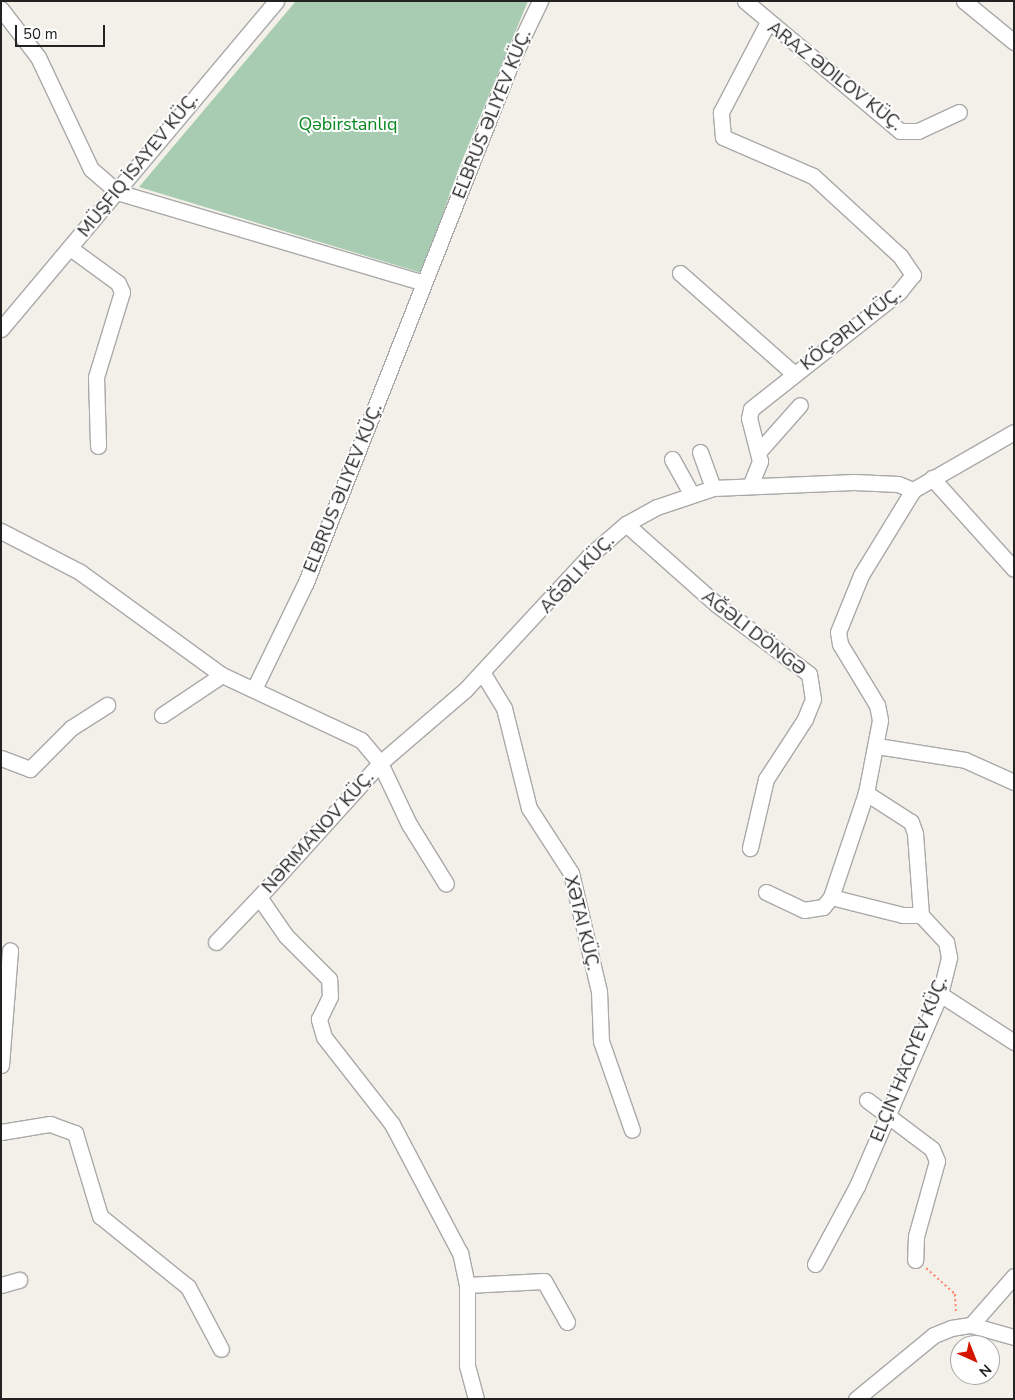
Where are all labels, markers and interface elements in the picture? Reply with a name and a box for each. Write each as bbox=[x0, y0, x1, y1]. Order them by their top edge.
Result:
scale bar bbox=[18, 15, 108, 47]
street label: ARAZ ƏDILOV KÜÇ. bbox=[763, 17, 907, 135]
text: 50 m bbox=[23, 24, 58, 44]
street label: ELBRUS ƏLIYEV KÜÇ. bbox=[448, 26, 536, 202]
street label: MÜŞFIQ İSAYEV KÜÇ. bbox=[73, 89, 203, 241]
park label: Qəbirstanlıq bbox=[298, 113, 398, 135]
street label: KÖÇƏRLI KÜÇ. bbox=[796, 283, 906, 375]
street label: ELBRUS ƏLIYEV KÜÇ. bbox=[299, 400, 387, 576]
street label: AĞƏLI KÜÇ. bbox=[535, 530, 619, 618]
street label: AĞƏLI DÖNGƏ bbox=[698, 586, 810, 680]
street label: NƏRIMANOV KÜÇ. bbox=[258, 767, 378, 897]
street label: XƏTAI KÜÇ. bbox=[560, 874, 604, 972]
street label: ELÇIN HACIYEV KÜÇ. bbox=[866, 973, 952, 1145]
north arrow bbox=[950, 1335, 1000, 1385]
text: N bbox=[975, 1360, 995, 1381]

